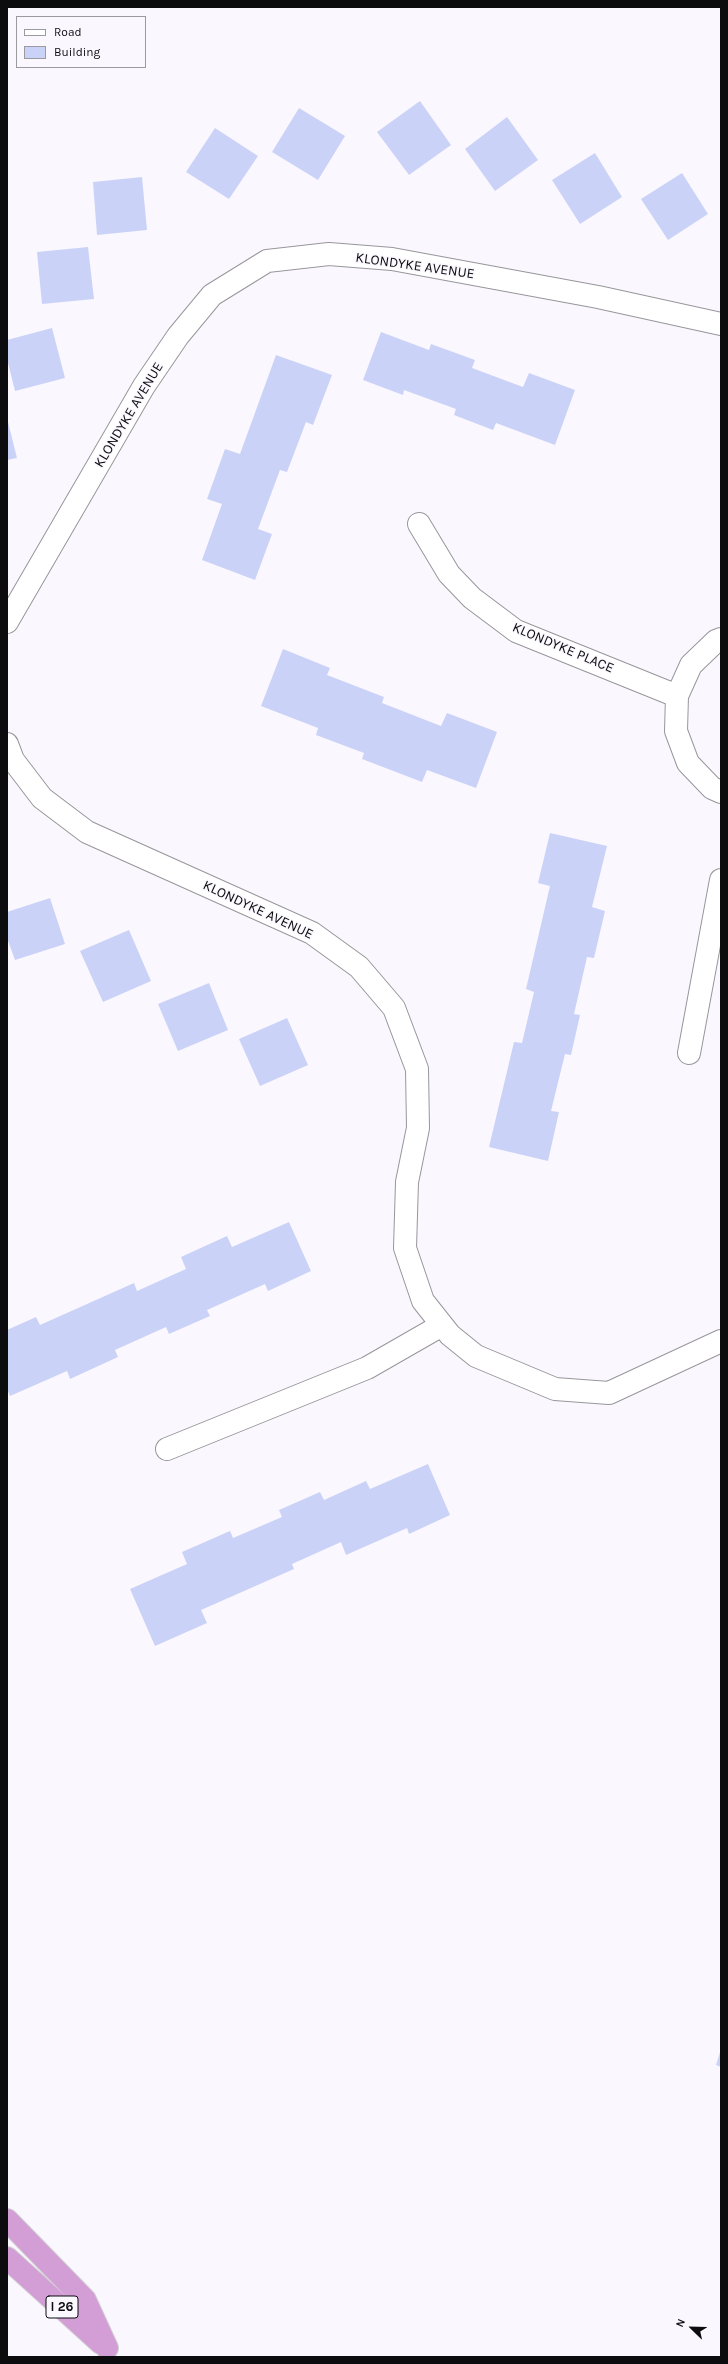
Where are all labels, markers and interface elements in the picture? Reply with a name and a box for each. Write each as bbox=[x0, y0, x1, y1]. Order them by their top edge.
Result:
legend bbox=[16, 16, 146, 68]
text: Road bbox=[54, 25, 82, 39]
text: Building bbox=[54, 45, 100, 59]
street label: KLONDYKE AVENUE bbox=[354, 249, 476, 283]
street label: KLONDYKE AVENUE bbox=[91, 359, 167, 471]
street label: KLONDYKE PLACE bbox=[510, 619, 616, 677]
street label: KLONDYKE AVENUE bbox=[200, 877, 316, 943]
road number: I 26 bbox=[46, 2296, 78, 2318]
north arrow bbox=[672, 2308, 712, 2348]
text: N bbox=[673, 2317, 688, 2329]

